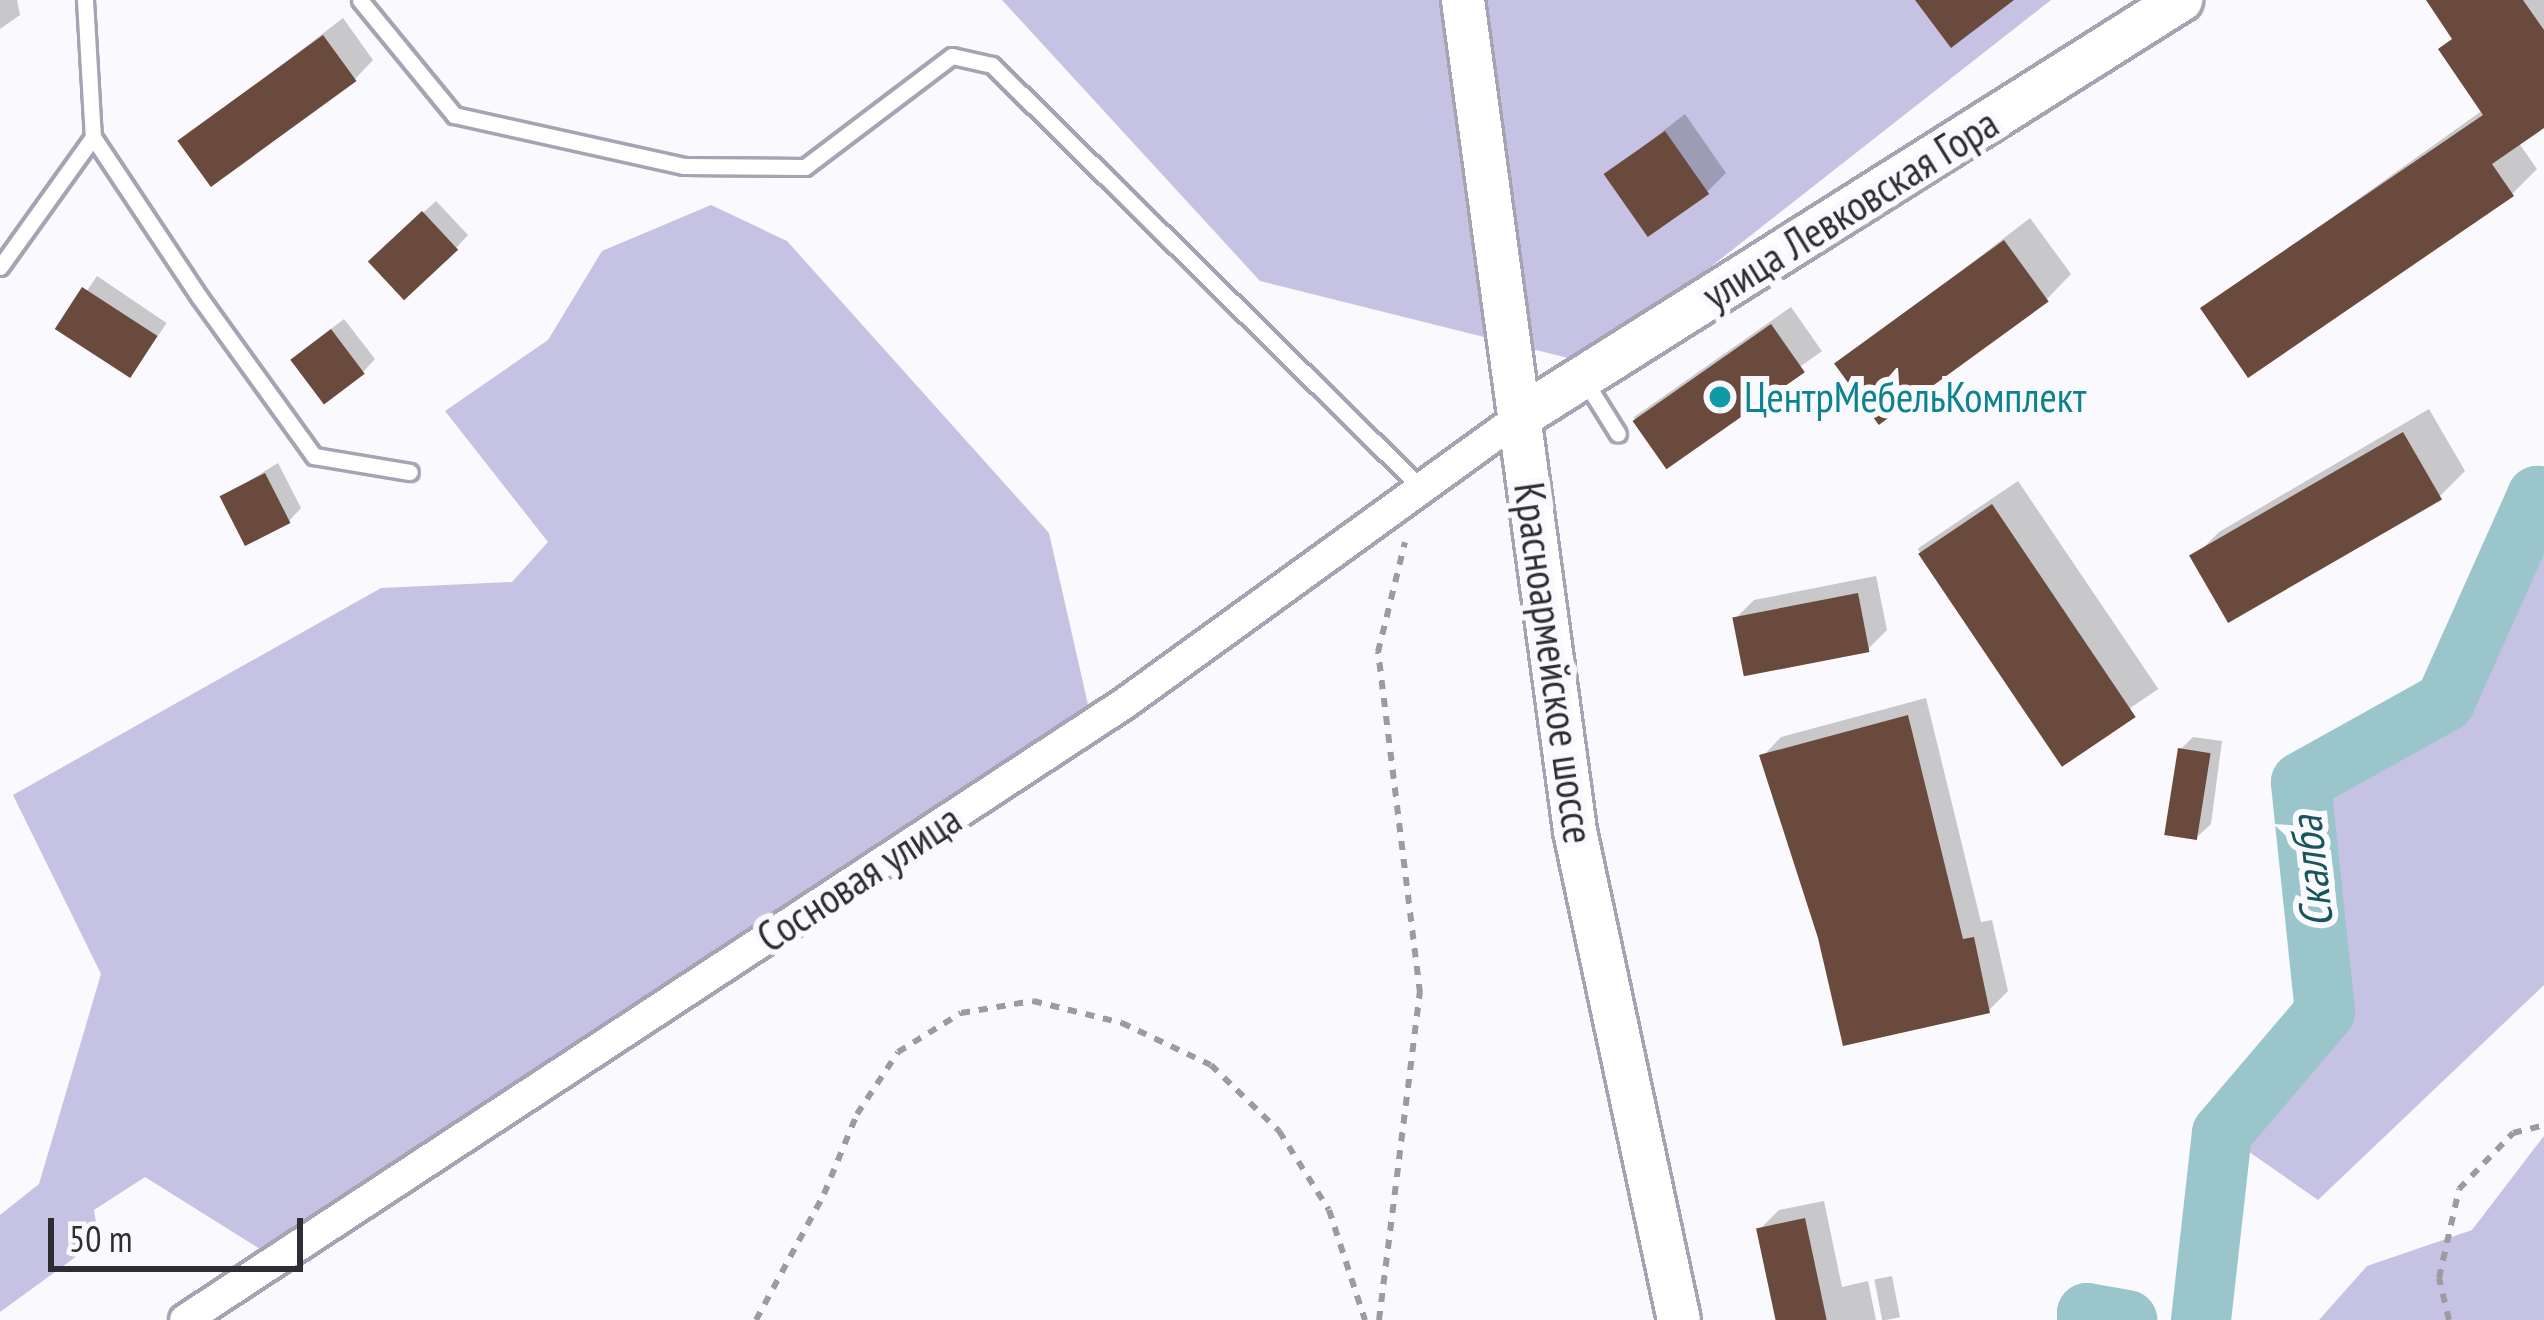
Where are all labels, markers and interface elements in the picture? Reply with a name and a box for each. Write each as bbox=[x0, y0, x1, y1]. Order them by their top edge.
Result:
street label: улица Левковская Гора bbox=[1693, 98, 2007, 320]
place label: ЦентрМебельКомплект bbox=[1744, 372, 2087, 422]
marker: ЦентрМебельКомплект bbox=[1707, 384, 1733, 410]
street label: Красноармейское шоссе bbox=[1504, 479, 1604, 847]
street label: Сосновая улица bbox=[748, 794, 970, 962]
water label: Скалба bbox=[2278, 814, 2344, 930]
scale bar bbox=[54, 1194, 309, 1268]
text: 50 m bbox=[69, 1215, 132, 1262]

